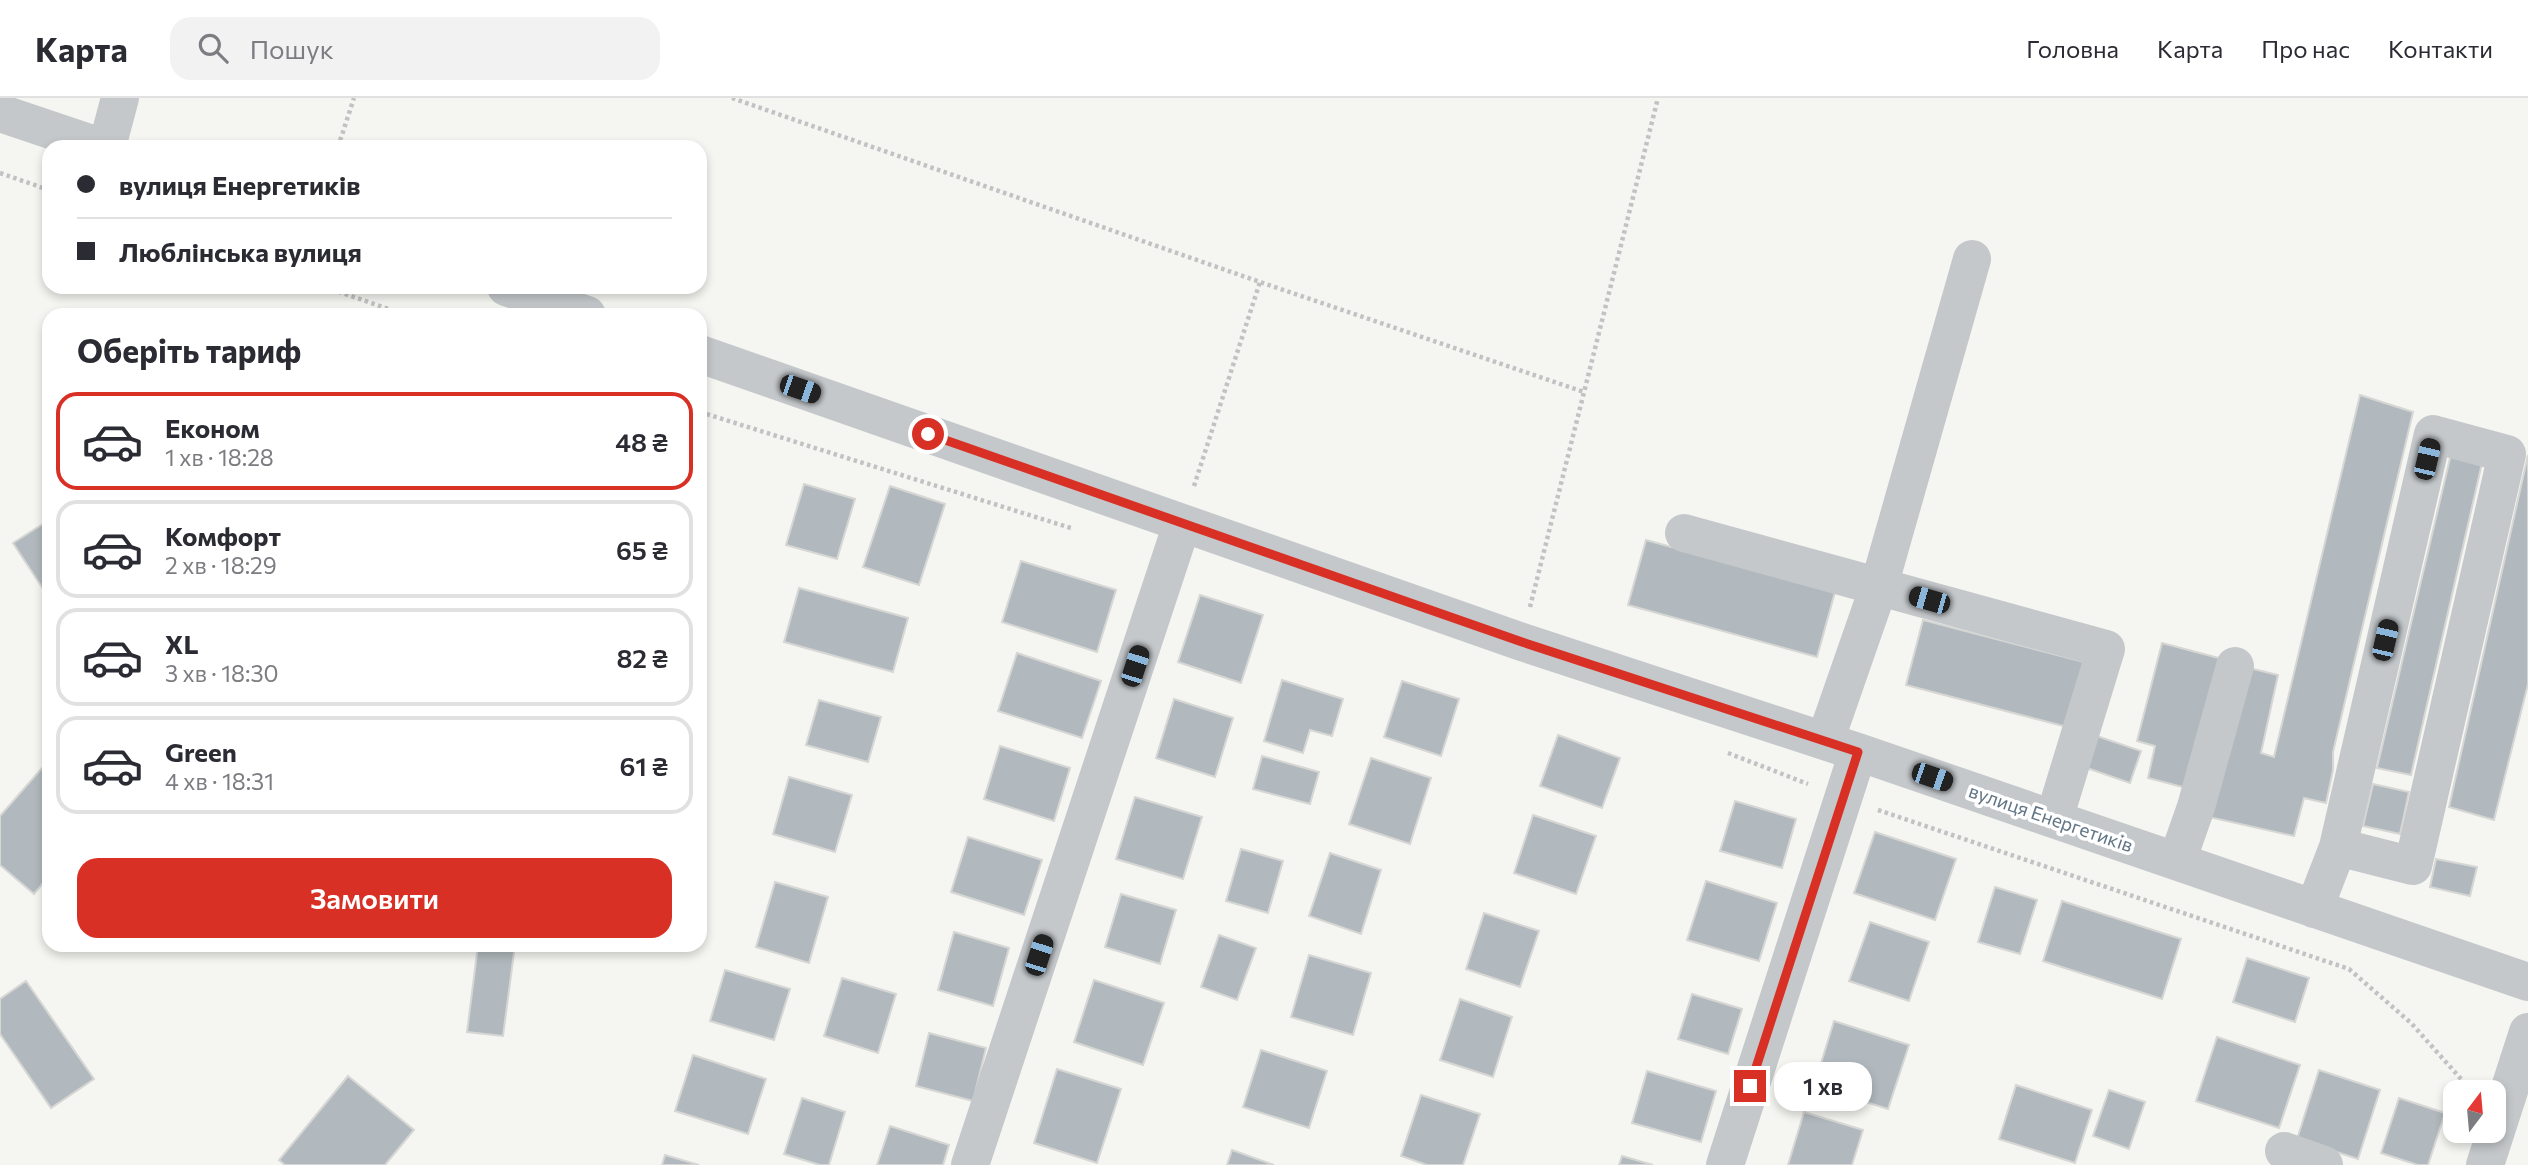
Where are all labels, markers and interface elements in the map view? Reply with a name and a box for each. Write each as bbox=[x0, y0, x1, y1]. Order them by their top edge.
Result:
search box bbox=[170, 17, 660, 80]
text: Карта bbox=[35, 28, 128, 69]
icon: search bbox=[194, 29, 232, 67]
text: Пошук bbox=[250, 33, 334, 64]
text: Головна bbox=[2026, 34, 2119, 63]
text: Карта bbox=[2157, 34, 2223, 63]
text: Про нас bbox=[2261, 34, 2350, 63]
text: Контакти bbox=[2388, 34, 2493, 63]
text: вулиця Енергетиків bbox=[119, 169, 361, 200]
text: Люблінська вулиця bbox=[119, 236, 362, 267]
text: Оберіть тариф bbox=[77, 330, 301, 370]
car bbox=[777, 372, 824, 406]
icon: car bbox=[81, 410, 144, 473]
text: Економ bbox=[165, 412, 260, 443]
route start bbox=[912, 418, 944, 450]
text: 48 ₴ bbox=[615, 426, 668, 457]
car bbox=[2413, 436, 2442, 482]
text: 1 хв · 18:28 bbox=[165, 443, 274, 471]
icon: car bbox=[81, 518, 144, 581]
text: Комфорт bbox=[165, 520, 281, 551]
text: 65 ₴ bbox=[616, 534, 668, 565]
text: 2 хв · 18:29 bbox=[165, 551, 277, 579]
car bbox=[1906, 584, 1953, 616]
car bbox=[2371, 617, 2400, 663]
icon: car bbox=[81, 626, 144, 689]
text: XL bbox=[165, 628, 199, 659]
text: 82 ₴ bbox=[616, 642, 668, 673]
car bbox=[1119, 643, 1152, 689]
text: 3 хв · 18:30 bbox=[165, 659, 279, 687]
icon: car bbox=[81, 734, 144, 797]
text: Green bbox=[165, 736, 237, 767]
text: 61 ₴ bbox=[619, 750, 668, 781]
car bbox=[1909, 760, 1956, 794]
text: 4 хв · 18:31 bbox=[165, 767, 274, 795]
street label: вулиця Енергетиків bbox=[1966, 779, 2136, 856]
button: Замовити bbox=[77, 858, 672, 938]
car bbox=[1023, 932, 1056, 978]
callout: 1 хв bbox=[1774, 1062, 1872, 1110]
route end bbox=[1734, 1070, 1766, 1102]
text: 1 хв bbox=[1803, 1072, 1843, 1100]
north arrow bbox=[2443, 1080, 2506, 1143]
map controls bbox=[2443, 1080, 2506, 1143]

